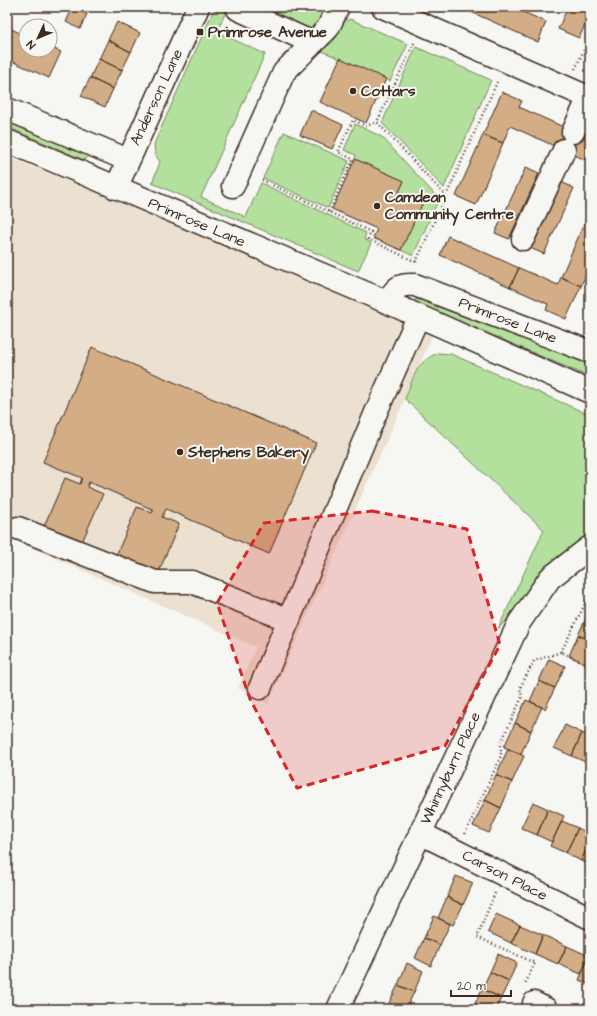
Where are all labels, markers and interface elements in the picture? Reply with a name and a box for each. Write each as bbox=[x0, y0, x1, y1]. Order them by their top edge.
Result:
north arrow bbox=[18, 18, 58, 58]
place label: Primrose Avenue bbox=[208, 22, 327, 43]
marker: Primrose Avenue bbox=[195, 27, 205, 37]
text: N bbox=[23, 37, 39, 52]
street label: Anderson Lane bbox=[125, 46, 188, 149]
place label: Cottars bbox=[361, 81, 416, 102]
marker: Cottars bbox=[348, 86, 358, 96]
place label: Camdean Community Centre bbox=[385, 187, 514, 226]
street label: Primrose Lane bbox=[145, 193, 249, 252]
marker: Camdean Community Centre bbox=[372, 201, 382, 211]
street label: Primrose Lane bbox=[456, 292, 560, 349]
place label: Stephens Bakery bbox=[187, 442, 310, 464]
marker: Stephens Bakery bbox=[175, 447, 185, 457]
street label: Whinnyburn Place bbox=[415, 708, 487, 828]
street label: Carson Place bbox=[458, 845, 551, 906]
scale bar bbox=[451, 972, 511, 998]
text: 20 m bbox=[457, 978, 486, 995]

